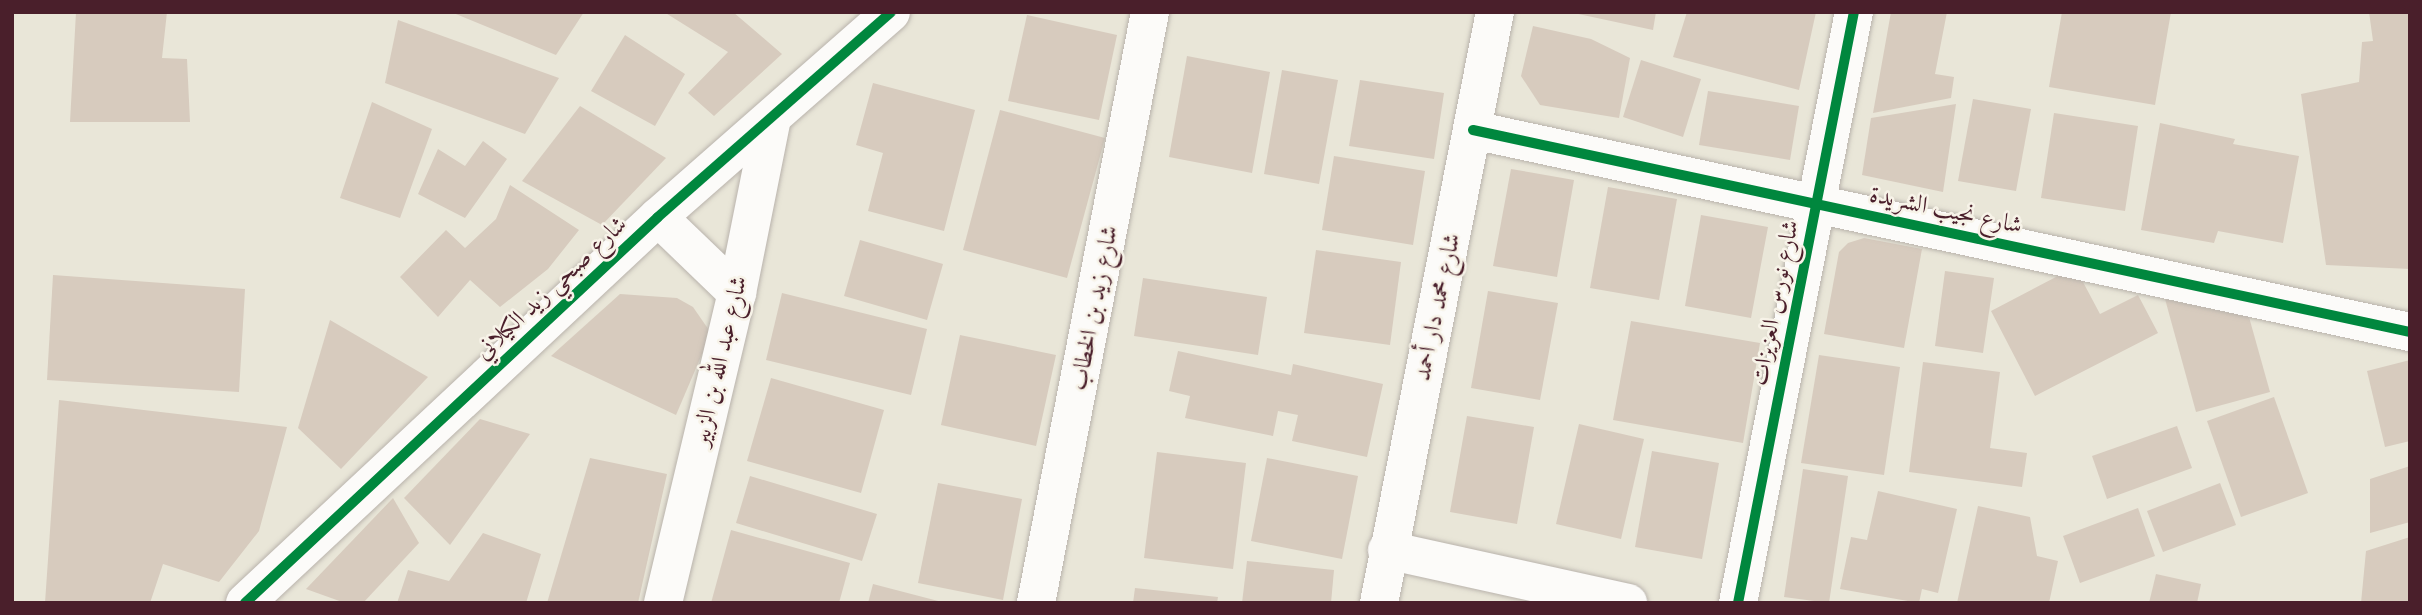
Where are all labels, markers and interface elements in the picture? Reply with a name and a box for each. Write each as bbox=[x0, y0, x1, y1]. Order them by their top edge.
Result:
street label: شارع نجيب الشريدة bbox=[1867, 180, 2025, 240]
street label: شارع صبحي زيد الكيلاني bbox=[469, 210, 633, 366]
street label: شارع نورس العزيزات bbox=[1745, 218, 1805, 388]
street label: شارع زيد بن الخطاب bbox=[1064, 223, 1124, 393]
street label: شارع محمد دار أحمد bbox=[1407, 231, 1467, 383]
street label: شارع عبد الله بن الزبير bbox=[686, 273, 754, 449]

